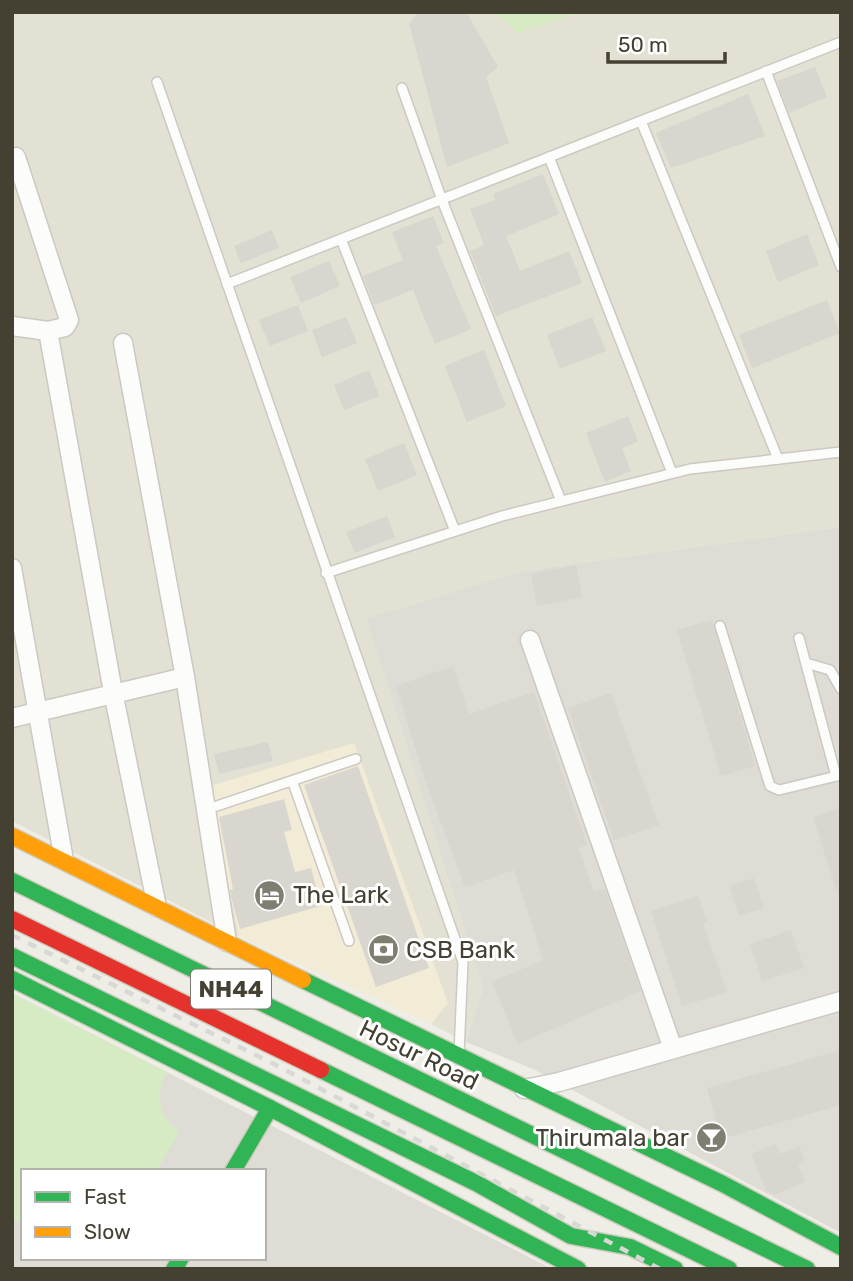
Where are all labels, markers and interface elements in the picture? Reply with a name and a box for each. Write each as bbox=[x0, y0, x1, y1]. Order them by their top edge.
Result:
scale bar bbox=[608, 21, 725, 65]
text: 50 m bbox=[618, 32, 668, 57]
hotel icon: The Lark bbox=[253, 878, 287, 912]
place label: The Lark bbox=[293, 881, 389, 909]
bank icon: CSB Bank bbox=[366, 933, 400, 967]
place label: CSB Bank bbox=[406, 936, 516, 964]
road number: NH44 bbox=[191, 970, 271, 1008]
street label: Hosur Road bbox=[355, 1014, 483, 1096]
bar icon: Thirumala bar bbox=[695, 1121, 729, 1155]
place label: Thirumala bar bbox=[535, 1124, 689, 1152]
legend bbox=[21, 1169, 266, 1260]
text: Fast bbox=[84, 1184, 126, 1209]
text: Slow bbox=[84, 1219, 131, 1244]

